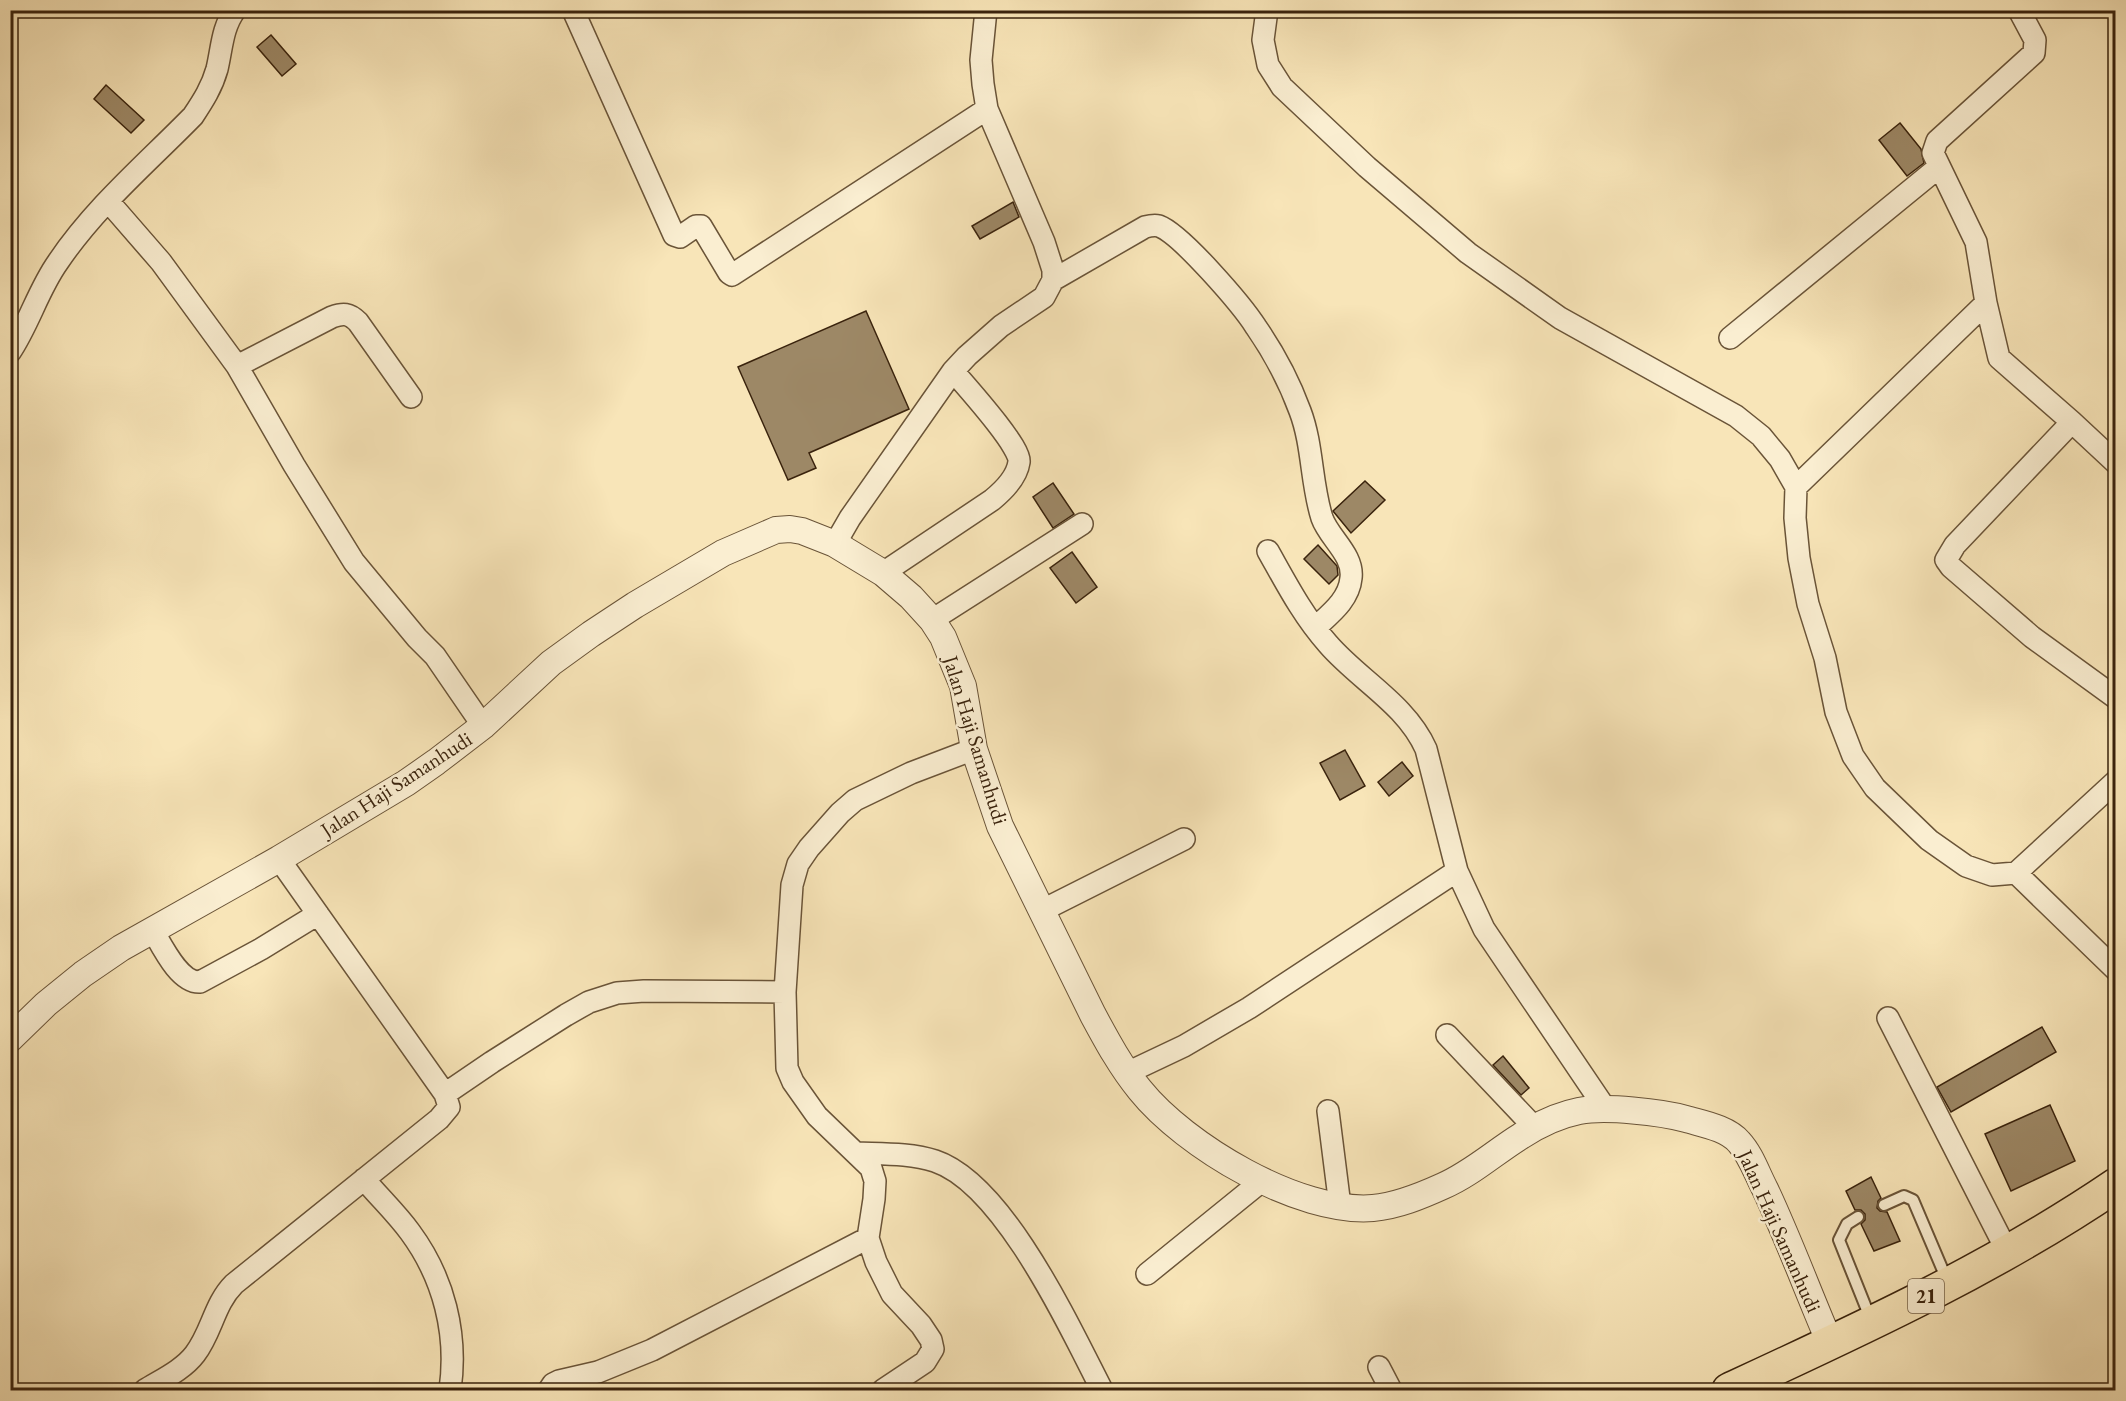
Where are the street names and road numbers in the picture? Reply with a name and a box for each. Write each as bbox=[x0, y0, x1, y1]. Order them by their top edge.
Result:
street label: Jalan Haji Samanhudi bbox=[937, 650, 1015, 828]
street label: Jalan Haji Samanhudi bbox=[314, 725, 477, 844]
street label: Jalan Haji Samanhudi bbox=[1731, 1144, 1828, 1316]
road number: 21 bbox=[1908, 1279, 1944, 1313]

